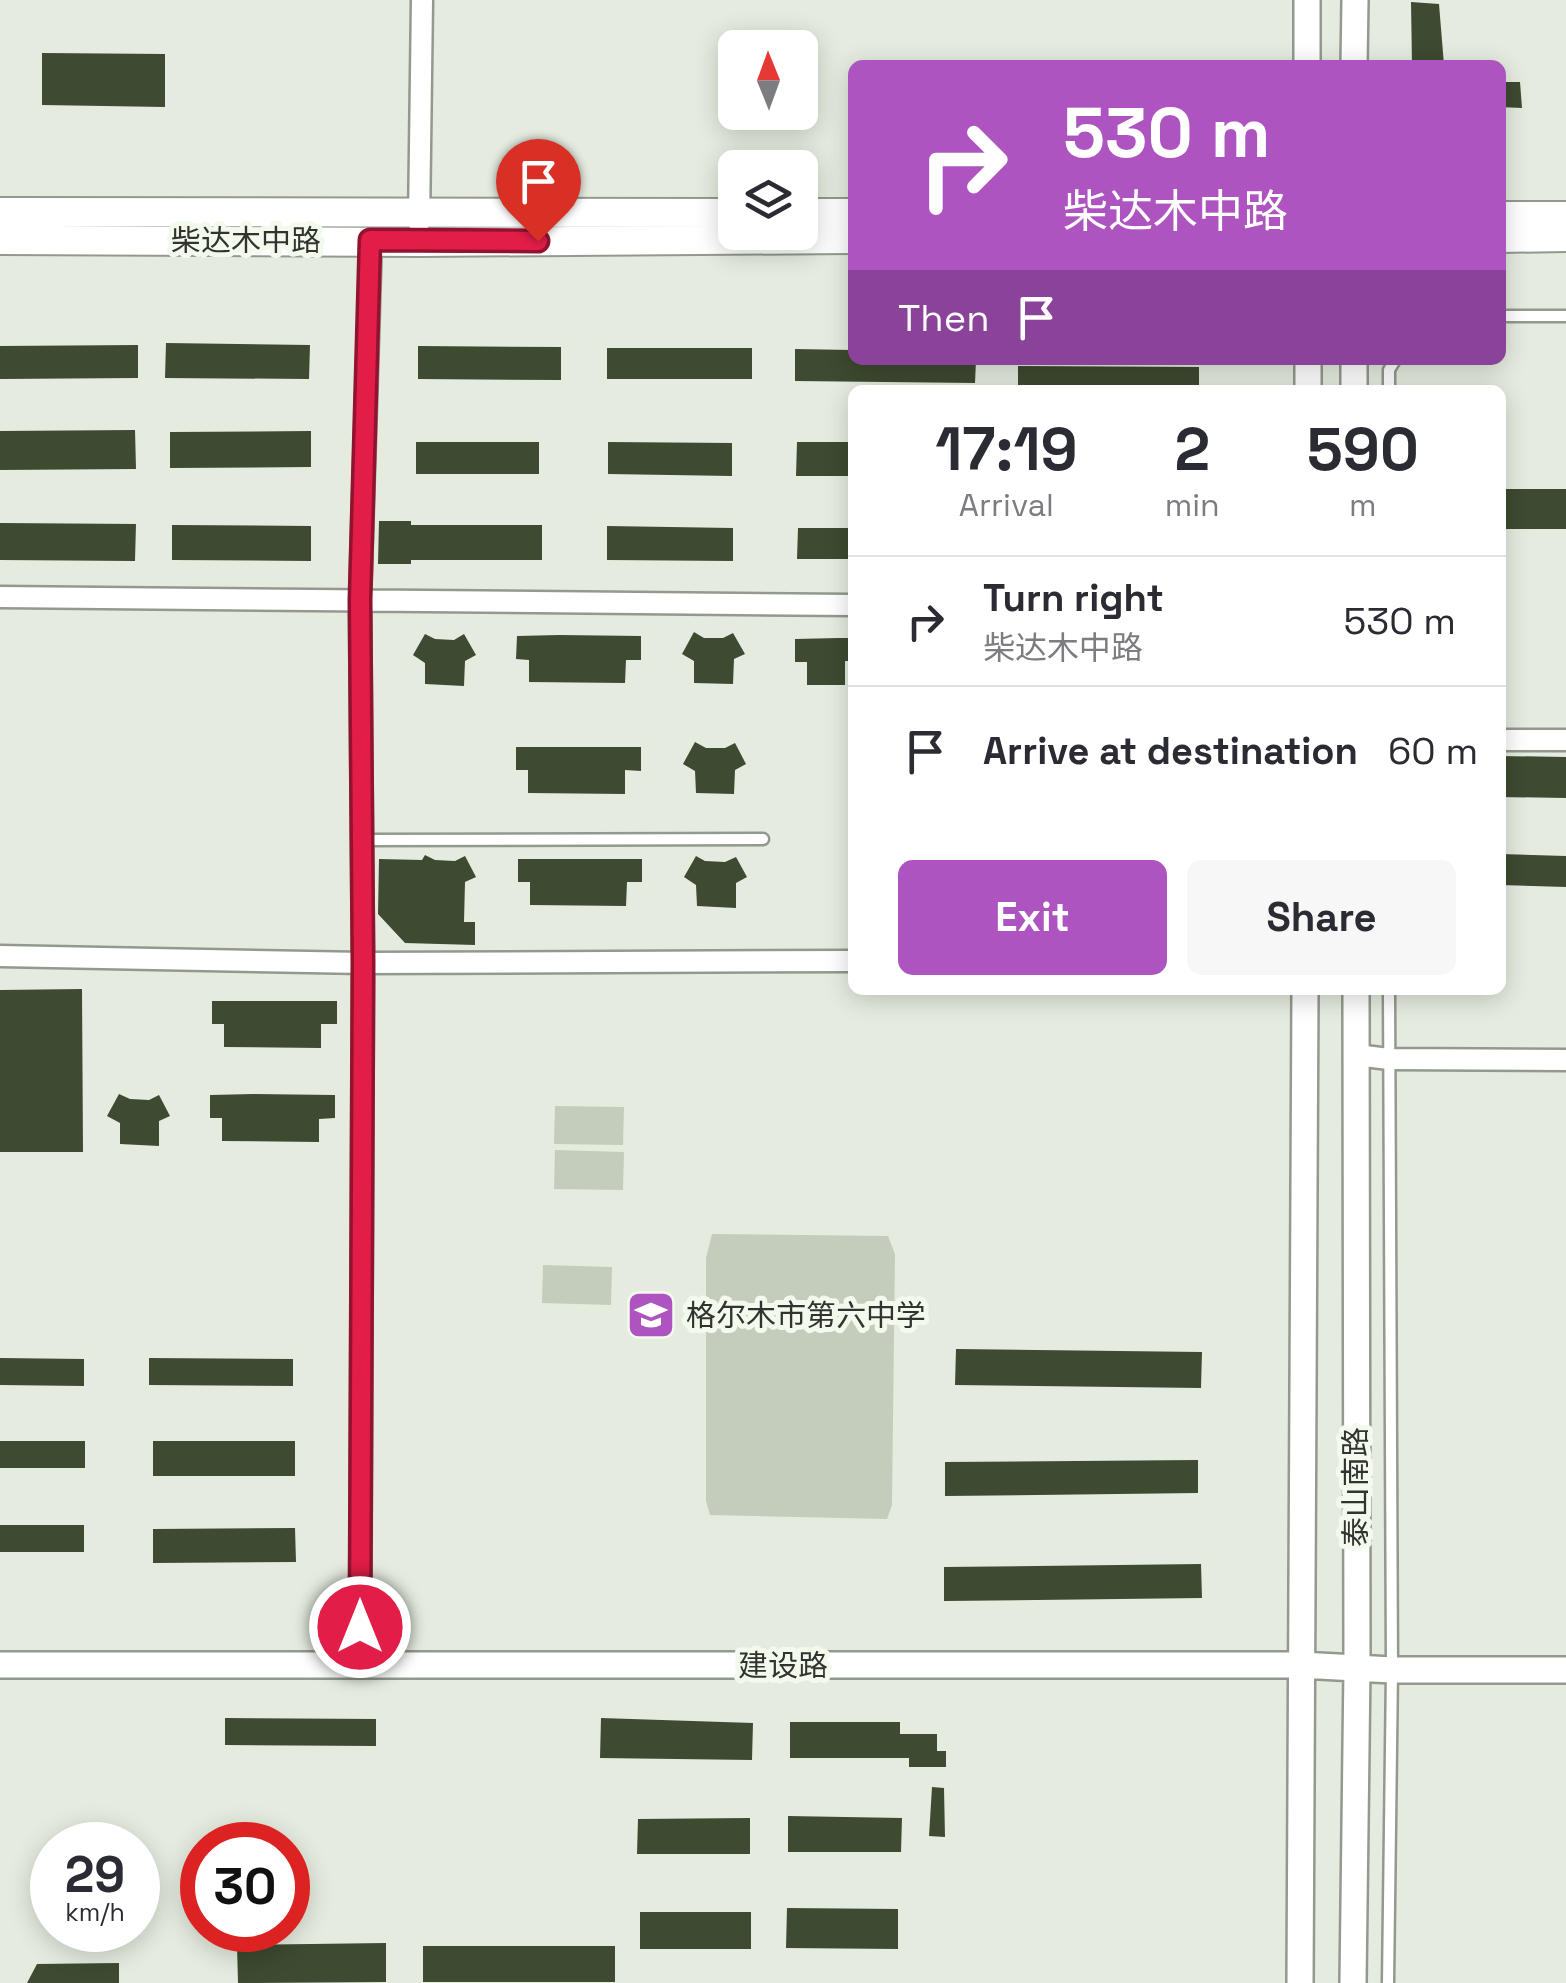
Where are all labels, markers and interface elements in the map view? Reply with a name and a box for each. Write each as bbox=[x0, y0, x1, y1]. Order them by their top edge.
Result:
north arrow bbox=[718, 30, 818, 130]
map controls bbox=[718, 30, 818, 250]
text: 530 m bbox=[1063, 88, 1270, 177]
icon: right bbox=[898, 100, 1028, 230]
pin bbox=[496, 139, 581, 242]
button: layers bbox=[718, 150, 818, 250]
icon: arrive bbox=[511, 154, 566, 209]
text: 柴达木中路 bbox=[1063, 183, 1288, 240]
street label: 柴达木中路 bbox=[171, 221, 321, 260]
icon: arrive bbox=[1009, 290, 1064, 345]
text: Then bbox=[898, 294, 989, 342]
text: 17:19 bbox=[935, 411, 1078, 488]
text: 2 bbox=[1174, 411, 1210, 488]
text: 590 bbox=[1307, 411, 1419, 488]
text: Arrival bbox=[959, 485, 1054, 525]
text: min bbox=[1165, 485, 1220, 525]
text: m bbox=[1349, 485, 1377, 525]
text: Turn right bbox=[983, 574, 1164, 622]
icon: right bbox=[898, 594, 953, 649]
text: 530 m bbox=[1343, 597, 1456, 645]
text: 柴达木中路 bbox=[983, 628, 1143, 668]
icon: arrive bbox=[898, 724, 953, 779]
text: Arrive at destination bbox=[983, 727, 1358, 775]
text: 60 m bbox=[1388, 727, 1478, 775]
button: Exit bbox=[898, 860, 1167, 975]
button: Share bbox=[1187, 860, 1456, 975]
school or university icon: 格尔木市第六中学 bbox=[625, 1289, 677, 1341]
place label: 格尔木市第六中学 bbox=[686, 1296, 926, 1335]
street label: 泰山南路 bbox=[1336, 1427, 1375, 1547]
position arrow bbox=[308, 1575, 412, 1679]
street label: 建设路 bbox=[738, 1646, 828, 1685]
speed limit sign: 30 bbox=[180, 1822, 310, 1952]
text: 29 bbox=[65, 1843, 125, 1907]
text: km/h bbox=[65, 1896, 125, 1928]

